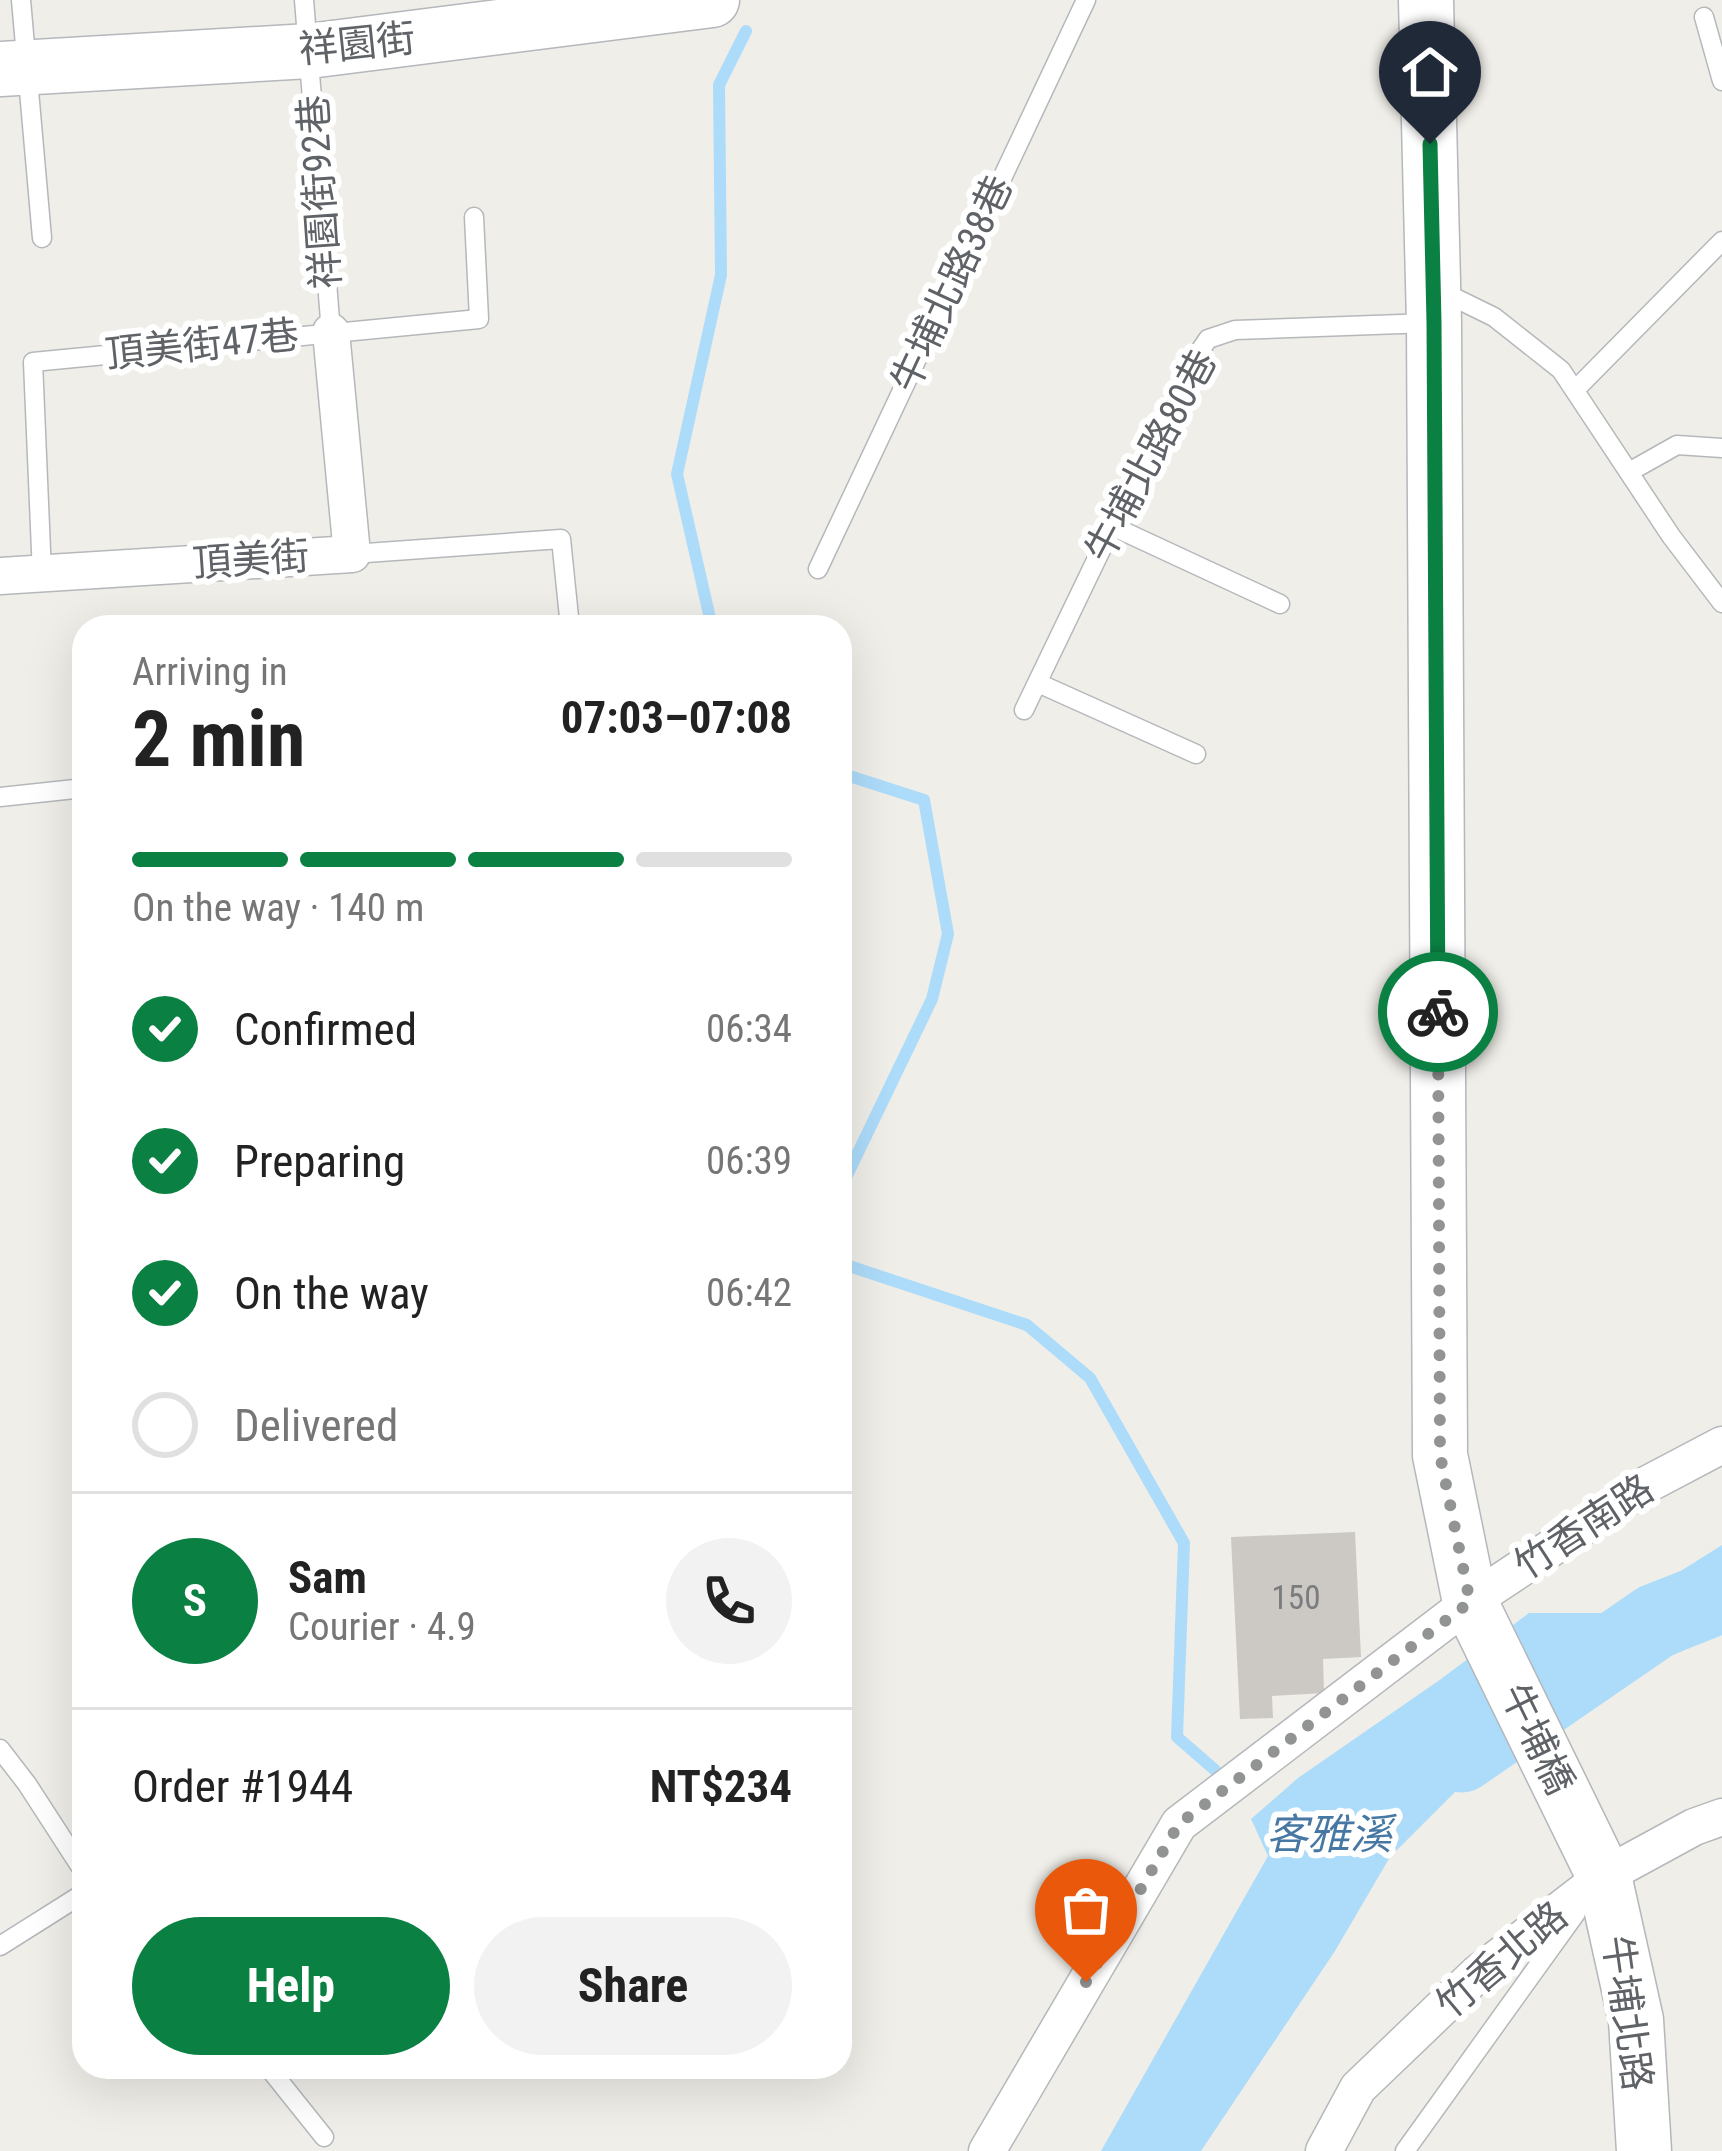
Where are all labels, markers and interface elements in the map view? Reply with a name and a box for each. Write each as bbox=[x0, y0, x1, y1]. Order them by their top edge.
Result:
street label: 祥園街 bbox=[296, 15, 418, 73]
pin bbox=[1379, 21.0, 1481, 144]
icon: home bbox=[1397, 39, 1463, 105]
street label: 祥園街92巷 bbox=[290, 93, 350, 291]
street label: 牛埔北路38巷 bbox=[882, 168, 1022, 400]
street label: 頂美街47巷 bbox=[103, 312, 301, 378]
street label: 牛埔北路80巷 bbox=[1076, 342, 1226, 570]
street label: 頂美街 bbox=[191, 533, 311, 587]
text: Arriving in bbox=[132, 649, 288, 695]
text: 07:03–07:08 bbox=[561, 691, 792, 744]
text: 2 min bbox=[132, 694, 305, 785]
text: On the way · 140 m bbox=[132, 885, 424, 931]
courier bbox=[1378, 952, 1498, 1072]
icon: bike bbox=[1405, 979, 1471, 1045]
icon: check bbox=[132, 996, 198, 1062]
text: Confirmed bbox=[234, 1003, 417, 1056]
text: 06:34 bbox=[706, 1006, 792, 1052]
icon: check bbox=[132, 1128, 198, 1194]
text: Preparing bbox=[234, 1135, 405, 1188]
text: 06:39 bbox=[706, 1138, 792, 1184]
icon: check bbox=[132, 1260, 198, 1326]
text: On the way bbox=[234, 1267, 429, 1320]
text: 06:42 bbox=[706, 1270, 792, 1316]
text: Delivered bbox=[234, 1399, 398, 1452]
street label: 竹香南路 bbox=[1506, 1465, 1662, 1589]
button: phone bbox=[666, 1538, 792, 1664]
text: Sam bbox=[288, 1551, 367, 1604]
text: S bbox=[183, 1574, 207, 1627]
house number: 150 bbox=[1272, 1578, 1320, 1617]
text: Courier · 4.9 bbox=[288, 1604, 476, 1650]
street label: 牛埔橋 bbox=[1491, 1676, 1583, 1802]
text: Order #1944 bbox=[132, 1760, 353, 1813]
text: NT$234 bbox=[650, 1760, 792, 1813]
water label: 客雅溪 bbox=[1266, 1810, 1397, 1859]
pin bbox=[1035, 1859, 1137, 1982]
icon: bag bbox=[1053, 1877, 1119, 1943]
street label: 竹香北路 bbox=[1427, 1892, 1577, 2028]
button: Help bbox=[132, 1917, 450, 2055]
button: Share bbox=[474, 1917, 792, 2055]
street label: 牛埔北路 bbox=[1593, 1933, 1661, 2093]

